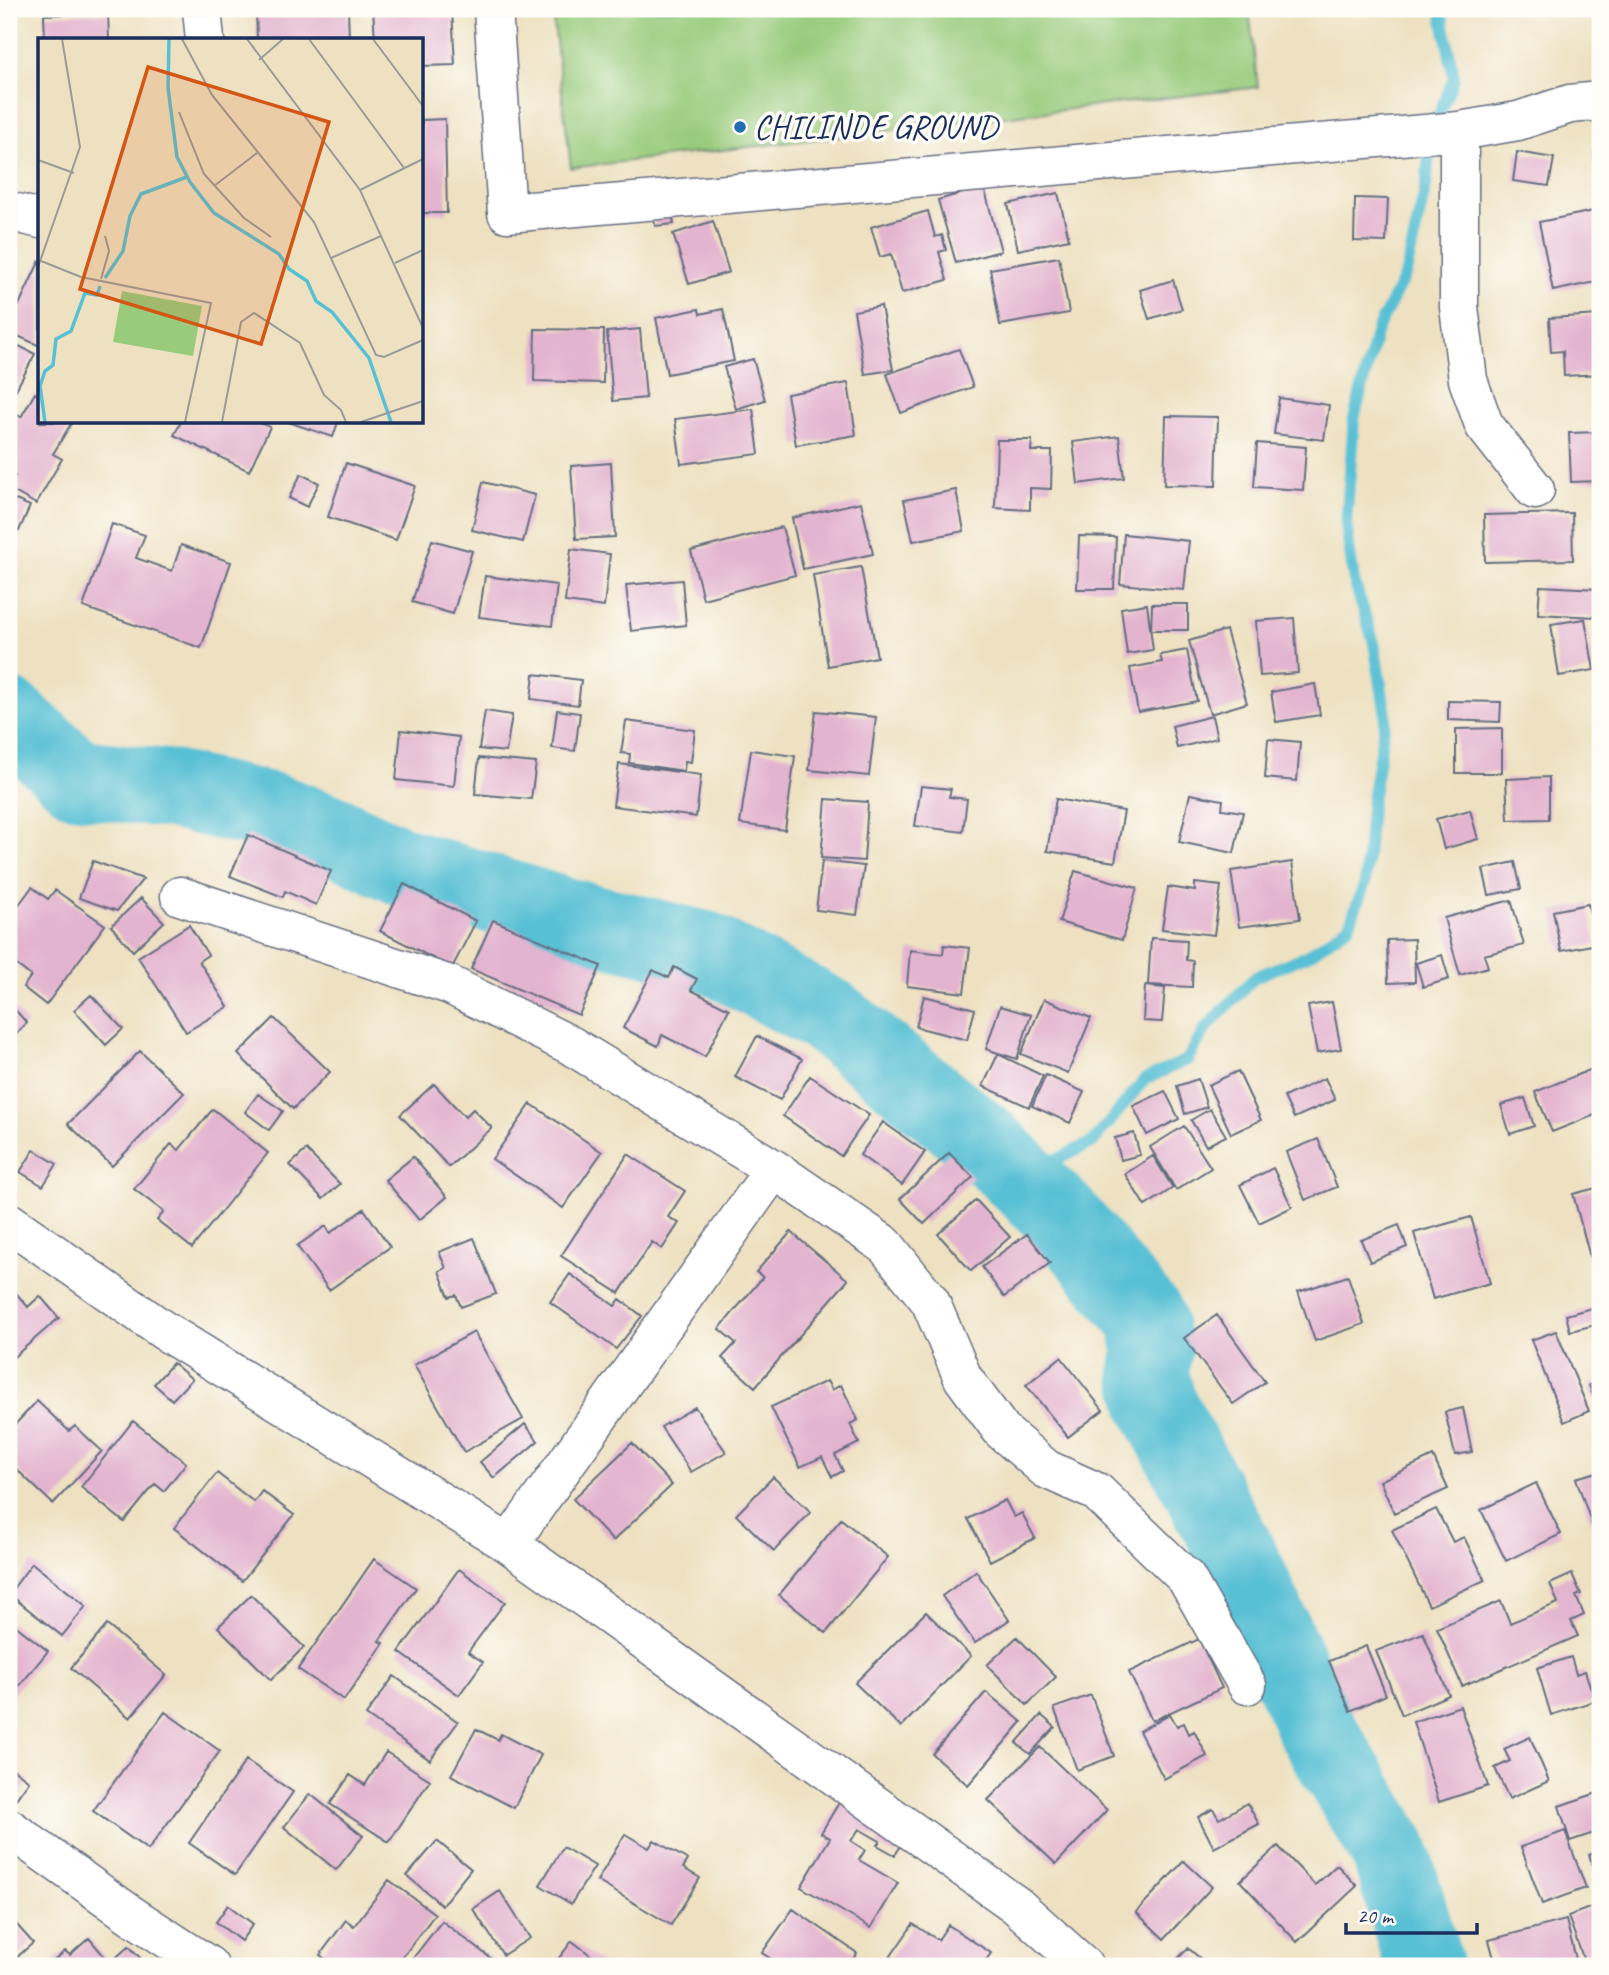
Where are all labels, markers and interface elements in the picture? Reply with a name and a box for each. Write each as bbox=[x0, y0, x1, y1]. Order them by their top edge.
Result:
inset map bbox=[38, 38, 424, 424]
place label: CHILINDE GROUND bbox=[754, 106, 1000, 148]
marker: CHILINDE GROUND bbox=[732, 119, 748, 135]
scale bar bbox=[1346, 1891, 1478, 1935]
text: 20 m bbox=[1357, 1903, 1395, 1929]

